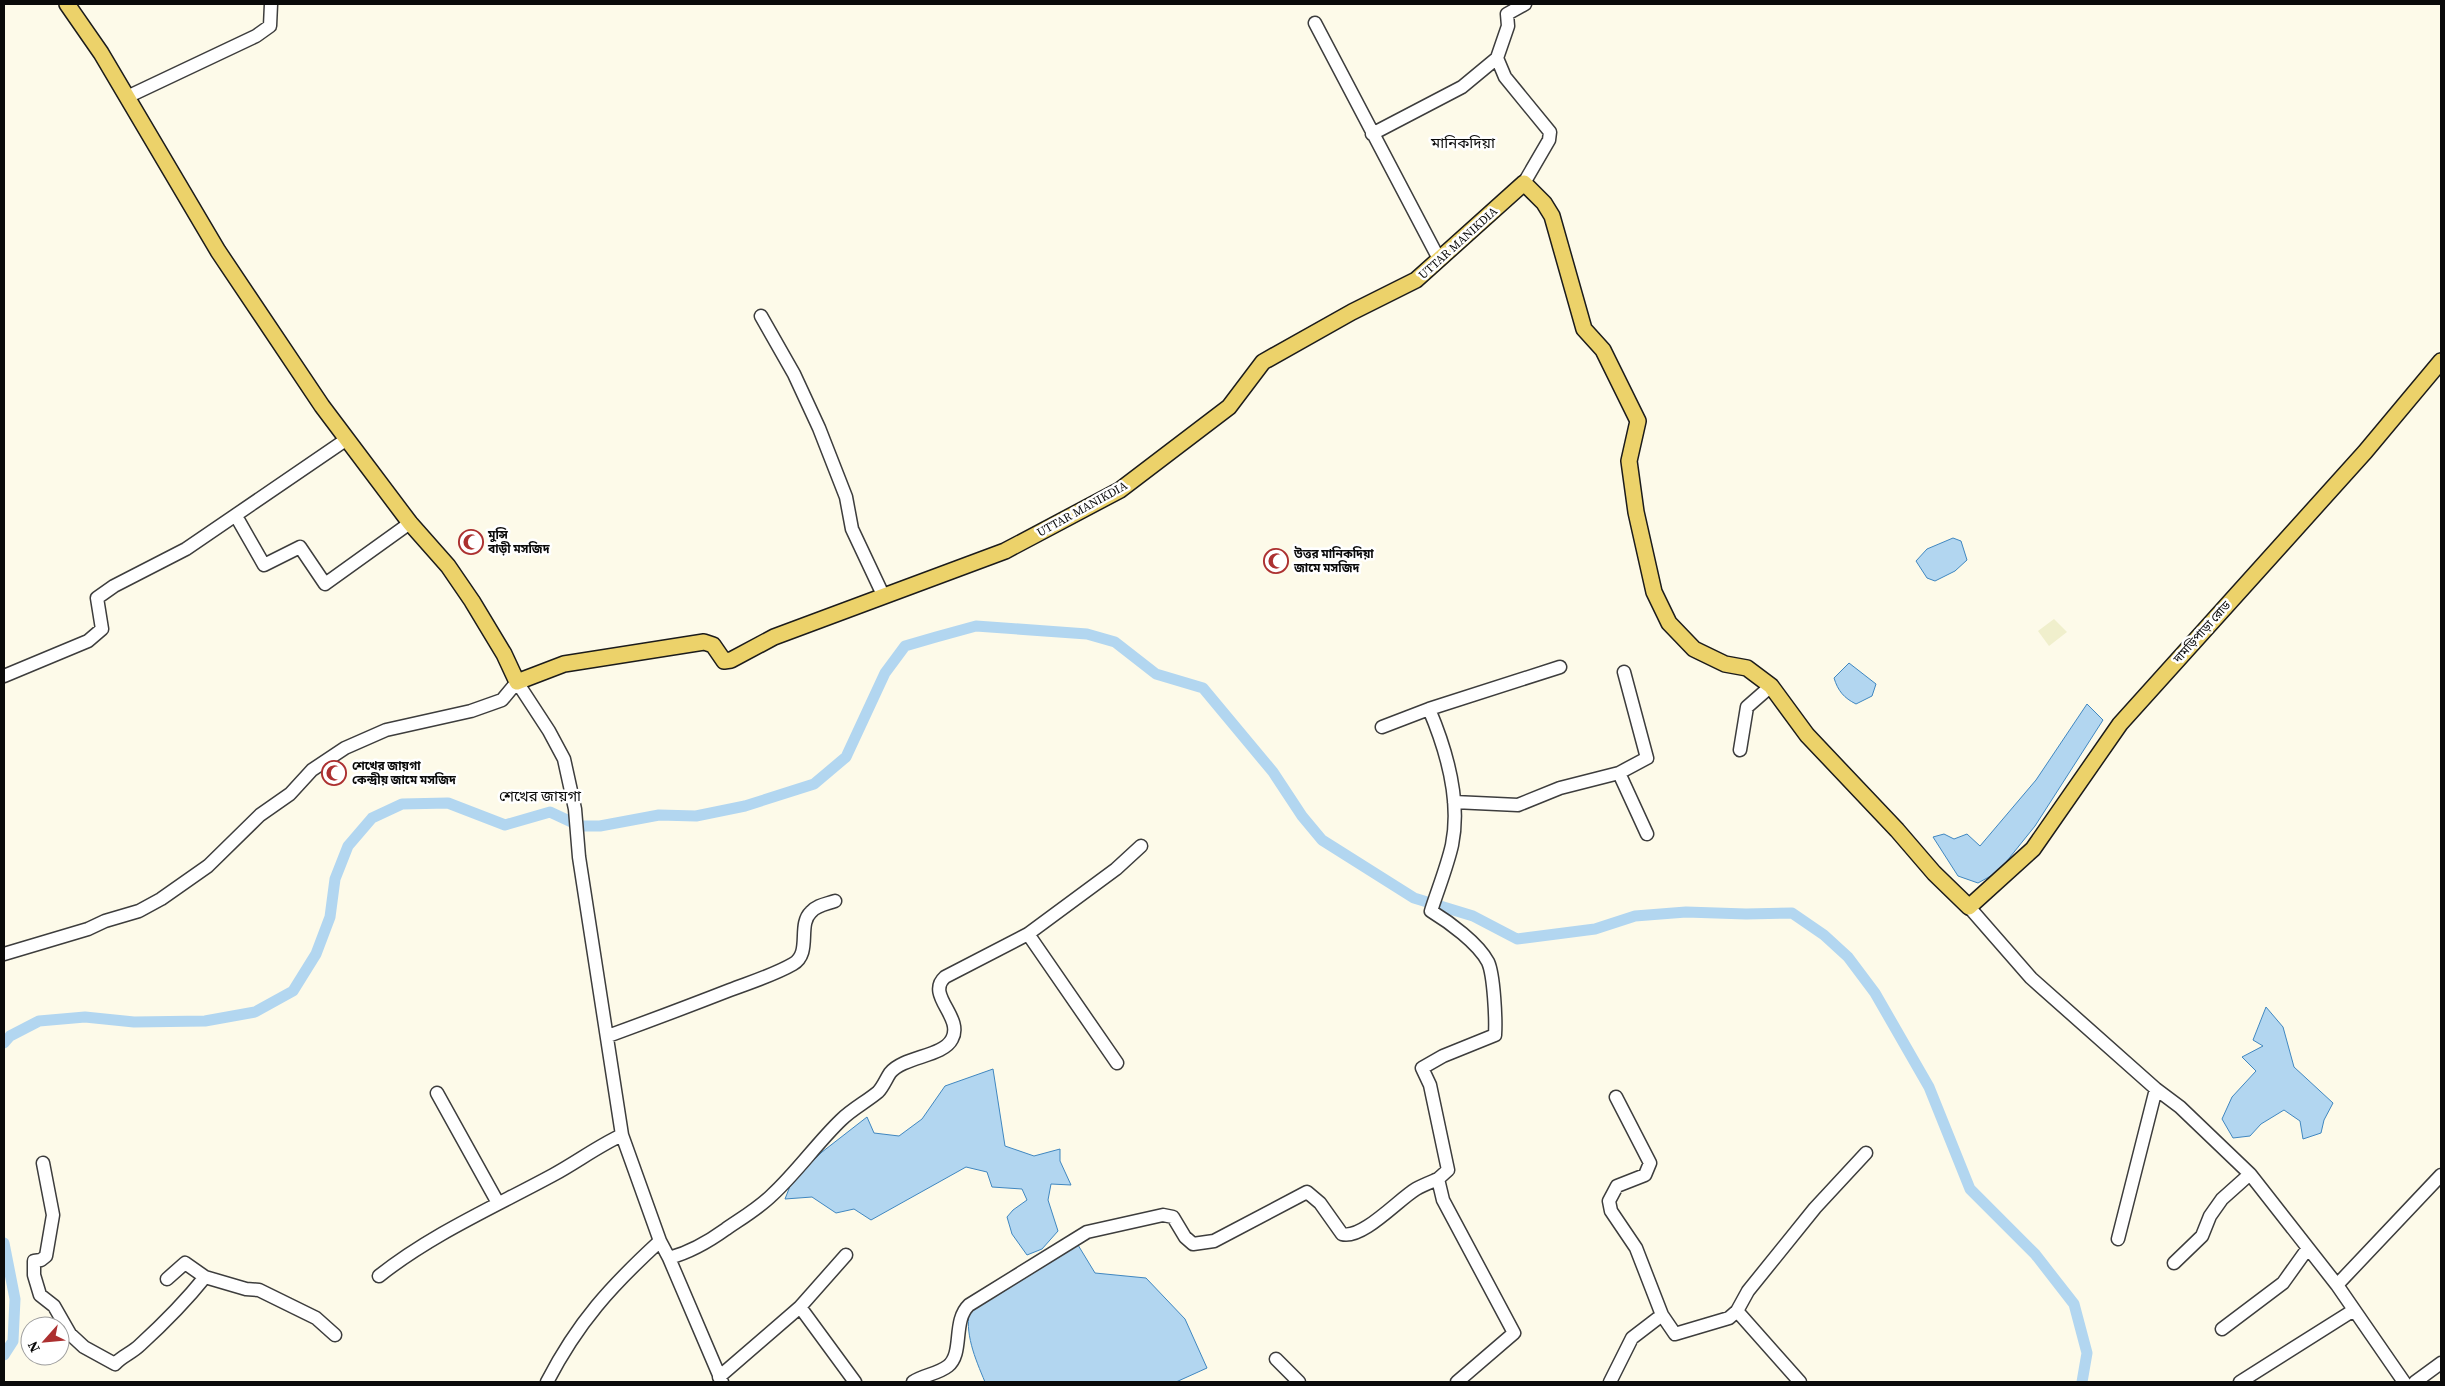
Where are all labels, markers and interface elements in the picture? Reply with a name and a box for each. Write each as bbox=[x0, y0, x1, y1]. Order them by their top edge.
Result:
district label: মানিকদিয়া bbox=[1430, 132, 1496, 153]
street label: UTTAR MANIKDIA bbox=[1415, 203, 1501, 283]
street label: UTTAR MANIKDIA bbox=[1034, 477, 1130, 541]
place label: মুন্সি বাড়ী মসজিদ bbox=[487, 527, 550, 557]
mosque icon: মুন্সি বাড়ী মসজিদ bbox=[458, 529, 484, 555]
place label: উত্তর মানিকদিয়া জামে মসজিদ bbox=[1293, 546, 1374, 576]
mosque icon: উত্তর মানিকদিয়া জামে মসজিদ bbox=[1263, 548, 1289, 574]
street label: দামড়িপাড়া রোড bbox=[2169, 597, 2234, 667]
place label: শেখের জায়গা কেন্দ্রীয় জামে মসজিদ bbox=[352, 758, 456, 788]
mosque icon: শেখের জায়গা কেন্দ্রীয় জামে মসজিদ bbox=[321, 760, 347, 786]
district label: শেখের জায়গা bbox=[499, 785, 582, 806]
north arrow bbox=[20, 1316, 70, 1366]
text: N bbox=[22, 1338, 45, 1356]

